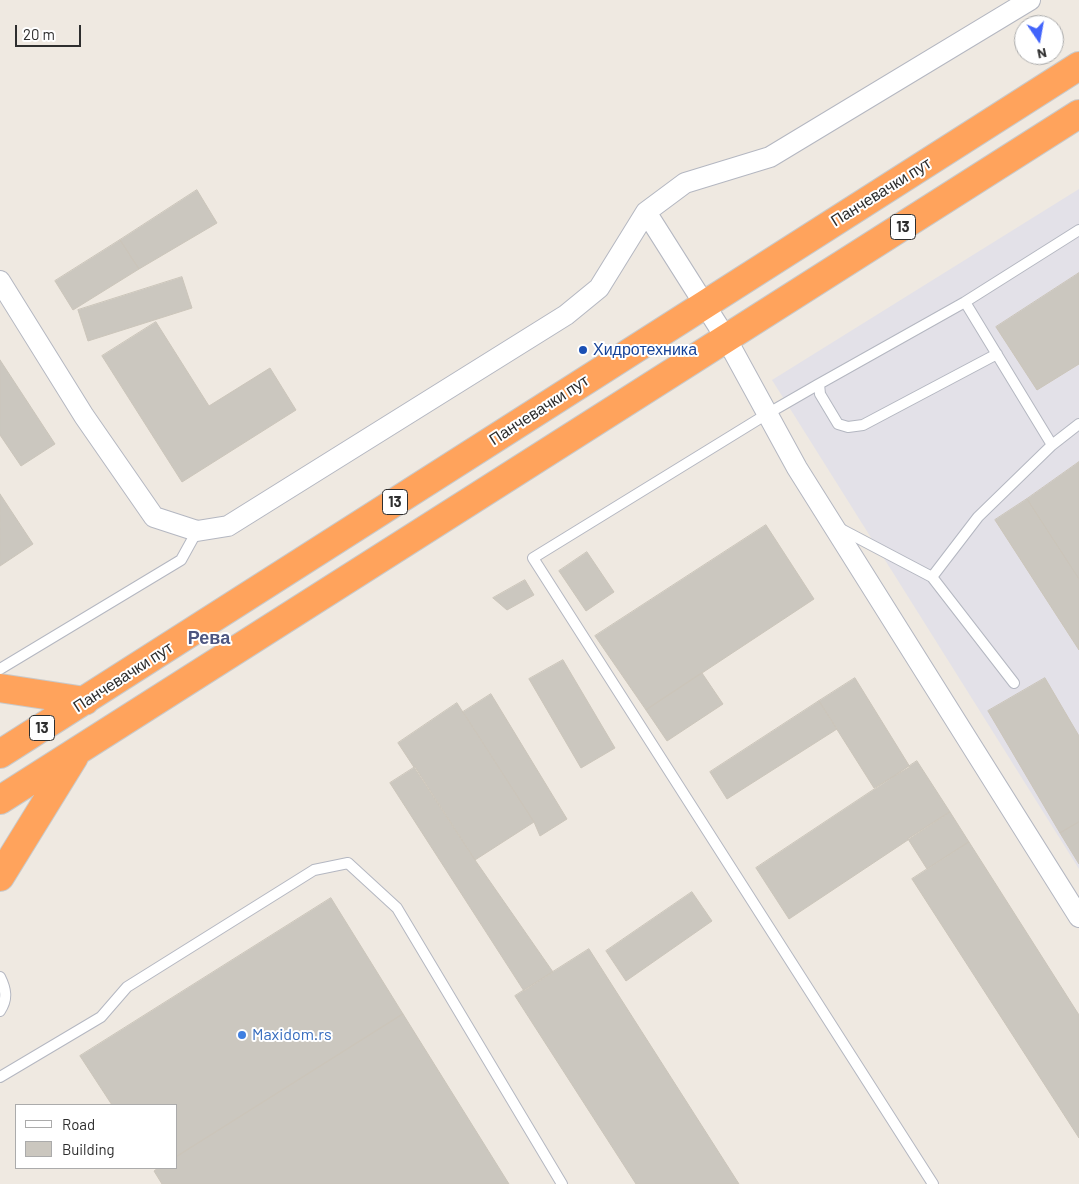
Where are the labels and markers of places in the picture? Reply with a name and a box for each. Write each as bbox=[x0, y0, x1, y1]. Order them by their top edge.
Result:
place label: Хидротехника bbox=[593, 340, 697, 360]
marker: Хидротехника bbox=[577, 344, 589, 356]
place label: Maxidom.rs bbox=[252, 1025, 332, 1045]
marker: Maxidom.rs bbox=[236, 1029, 248, 1041]

